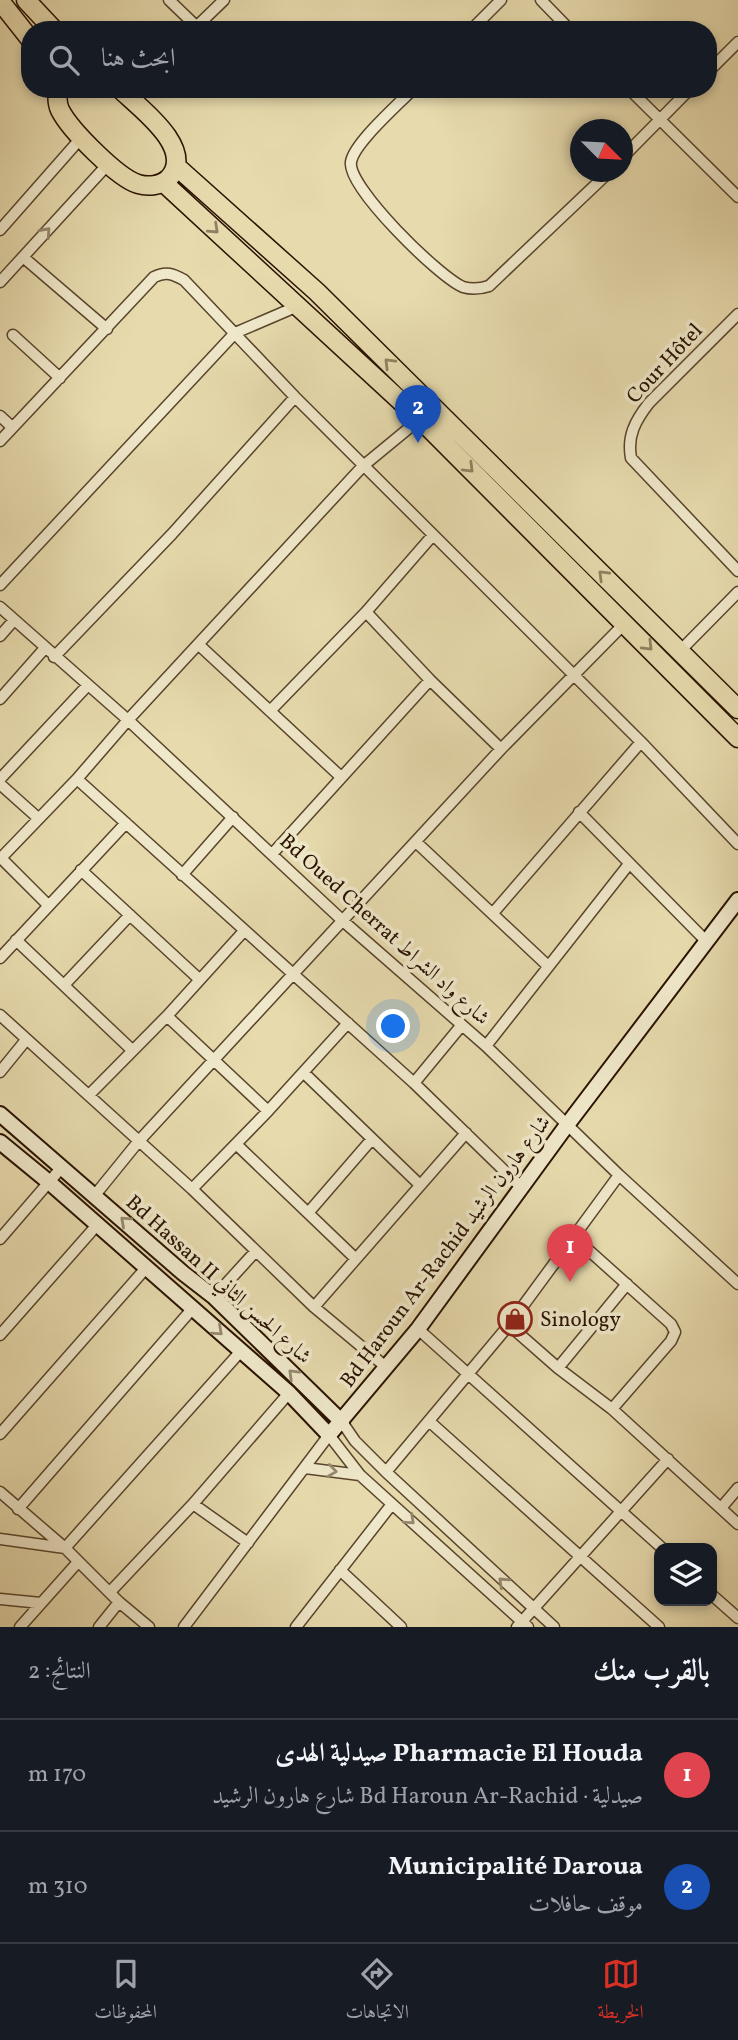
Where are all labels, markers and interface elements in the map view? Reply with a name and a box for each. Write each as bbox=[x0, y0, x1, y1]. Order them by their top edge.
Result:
search box bbox=[21, 21, 717, 98]
icon: search bbox=[45, 41, 83, 79]
text: ابحث هنا bbox=[101, 41, 176, 77]
north arrow bbox=[570, 119, 633, 182]
one-way arrow bbox=[206, 221, 219, 233]
one-way arrow bbox=[38, 227, 50, 240]
street label: Cour Hôtel bbox=[620, 318, 710, 411]
one-way arrow bbox=[384, 359, 397, 372]
pin: 2 bbox=[395, 385, 441, 443]
one-way arrow bbox=[461, 460, 474, 473]
one-way arrow bbox=[598, 570, 611, 583]
one-way arrow bbox=[640, 638, 652, 650]
street label: Bd Oued Cherrat شارع واد الشراط bbox=[271, 828, 496, 1034]
your location bbox=[376, 1009, 410, 1043]
street label: Bd Haroun Ar-Rachid شارع هارون الرشيد bbox=[334, 1110, 560, 1395]
street label: Bd Hassan II شارع الحسن الثاني bbox=[118, 1189, 317, 1373]
one-way arrow bbox=[120, 1217, 133, 1229]
pin: 1 bbox=[547, 1224, 593, 1282]
shop icon: Sinology bbox=[496, 1300, 534, 1338]
place label: Sinology bbox=[540, 1306, 622, 1335]
one-way arrow bbox=[210, 1323, 223, 1335]
one-way arrow bbox=[288, 1369, 301, 1382]
one-way arrow bbox=[326, 1463, 338, 1478]
one-way arrow bbox=[402, 1512, 415, 1524]
map controls bbox=[654, 1543, 717, 1606]
button: layers bbox=[654, 1543, 717, 1606]
one-way arrow bbox=[498, 1577, 511, 1590]
text: بالقرب منك bbox=[593, 1651, 710, 1693]
text: النتائج: 2 bbox=[28, 1656, 91, 1688]
text: Pharmacie El Houda صيدلية الهدى bbox=[275, 1736, 643, 1772]
text: 170 m bbox=[28, 1759, 86, 1791]
text: 1 bbox=[682, 1759, 692, 1791]
text: صيدلية · Bd Haroun Ar-Rachid شارع هارون الرشيد bbox=[212, 1781, 643, 1813]
text: Municipalité Daroua bbox=[388, 1849, 643, 1885]
text: 310 m bbox=[28, 1871, 88, 1903]
text: 2 bbox=[681, 1871, 693, 1903]
text: موقف حافلات bbox=[528, 1889, 643, 1921]
tab: المحفوظات bbox=[94, 1955, 157, 2030]
tab: الاتجاهات bbox=[346, 1955, 409, 2030]
tab: الخريطة bbox=[597, 1955, 644, 2030]

